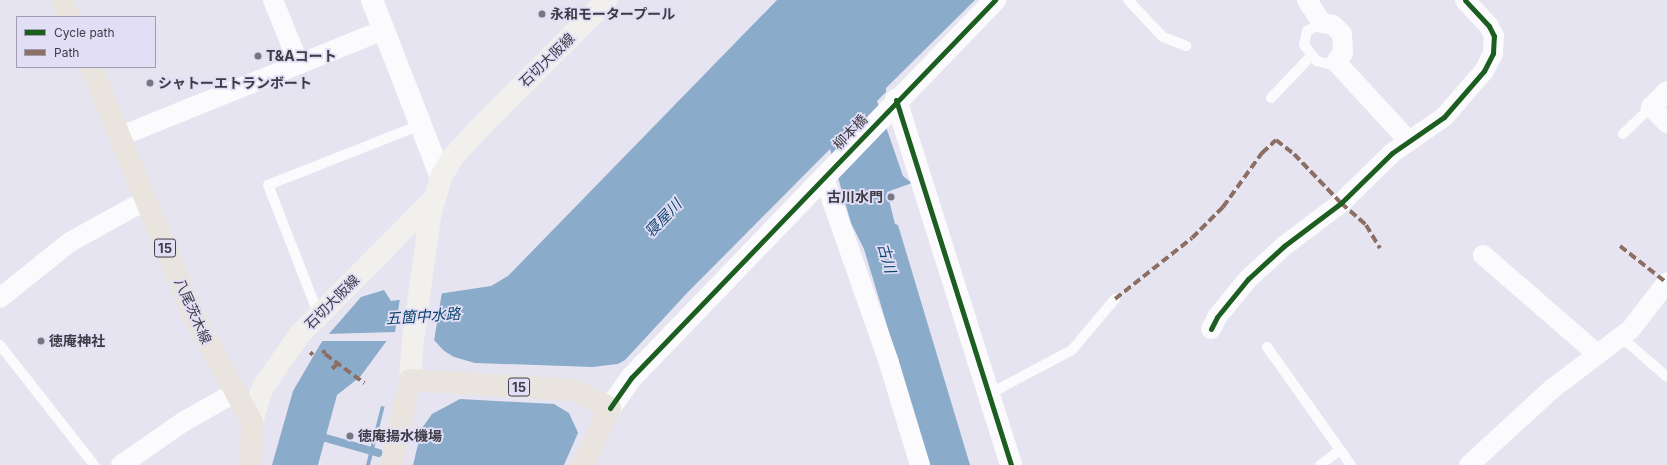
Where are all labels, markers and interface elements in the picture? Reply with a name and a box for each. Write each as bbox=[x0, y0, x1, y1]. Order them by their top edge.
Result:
place label: 永和モータープール bbox=[550, 6, 676, 22]
marker: 永和モータープール bbox=[537, 9, 547, 19]
legend bbox=[16, 16, 156, 68]
text: Cycle path bbox=[54, 25, 115, 40]
street label: 石切大阪線 bbox=[516, 30, 578, 90]
text: Path bbox=[54, 45, 79, 60]
place label: T&Aコート bbox=[266, 48, 337, 64]
marker: T&Aコート bbox=[253, 51, 263, 61]
place label: シャトーエトランボート bbox=[158, 75, 312, 91]
marker: シャトーエトランボート bbox=[145, 78, 155, 88]
street label: 柳本橋 bbox=[829, 111, 871, 153]
place label: 古川水門 bbox=[827, 189, 883, 205]
marker: 古川水門 bbox=[886, 192, 896, 202]
water label: 寝屋川 bbox=[641, 196, 685, 240]
road number: 15 bbox=[154, 237, 176, 259]
water label: 古川 bbox=[874, 241, 900, 275]
street label: 石切大阪線 bbox=[301, 271, 363, 333]
street label: 八尾茨木線 bbox=[171, 276, 215, 346]
water label: 五箇中水路 bbox=[385, 304, 461, 328]
place label: 徳庵神社 bbox=[49, 333, 105, 349]
marker: 徳庵神社 bbox=[36, 336, 46, 346]
road number: 15 bbox=[508, 376, 530, 398]
place label: 徳庵揚水機場 bbox=[358, 428, 442, 444]
marker: 徳庵揚水機場 bbox=[345, 431, 355, 441]

